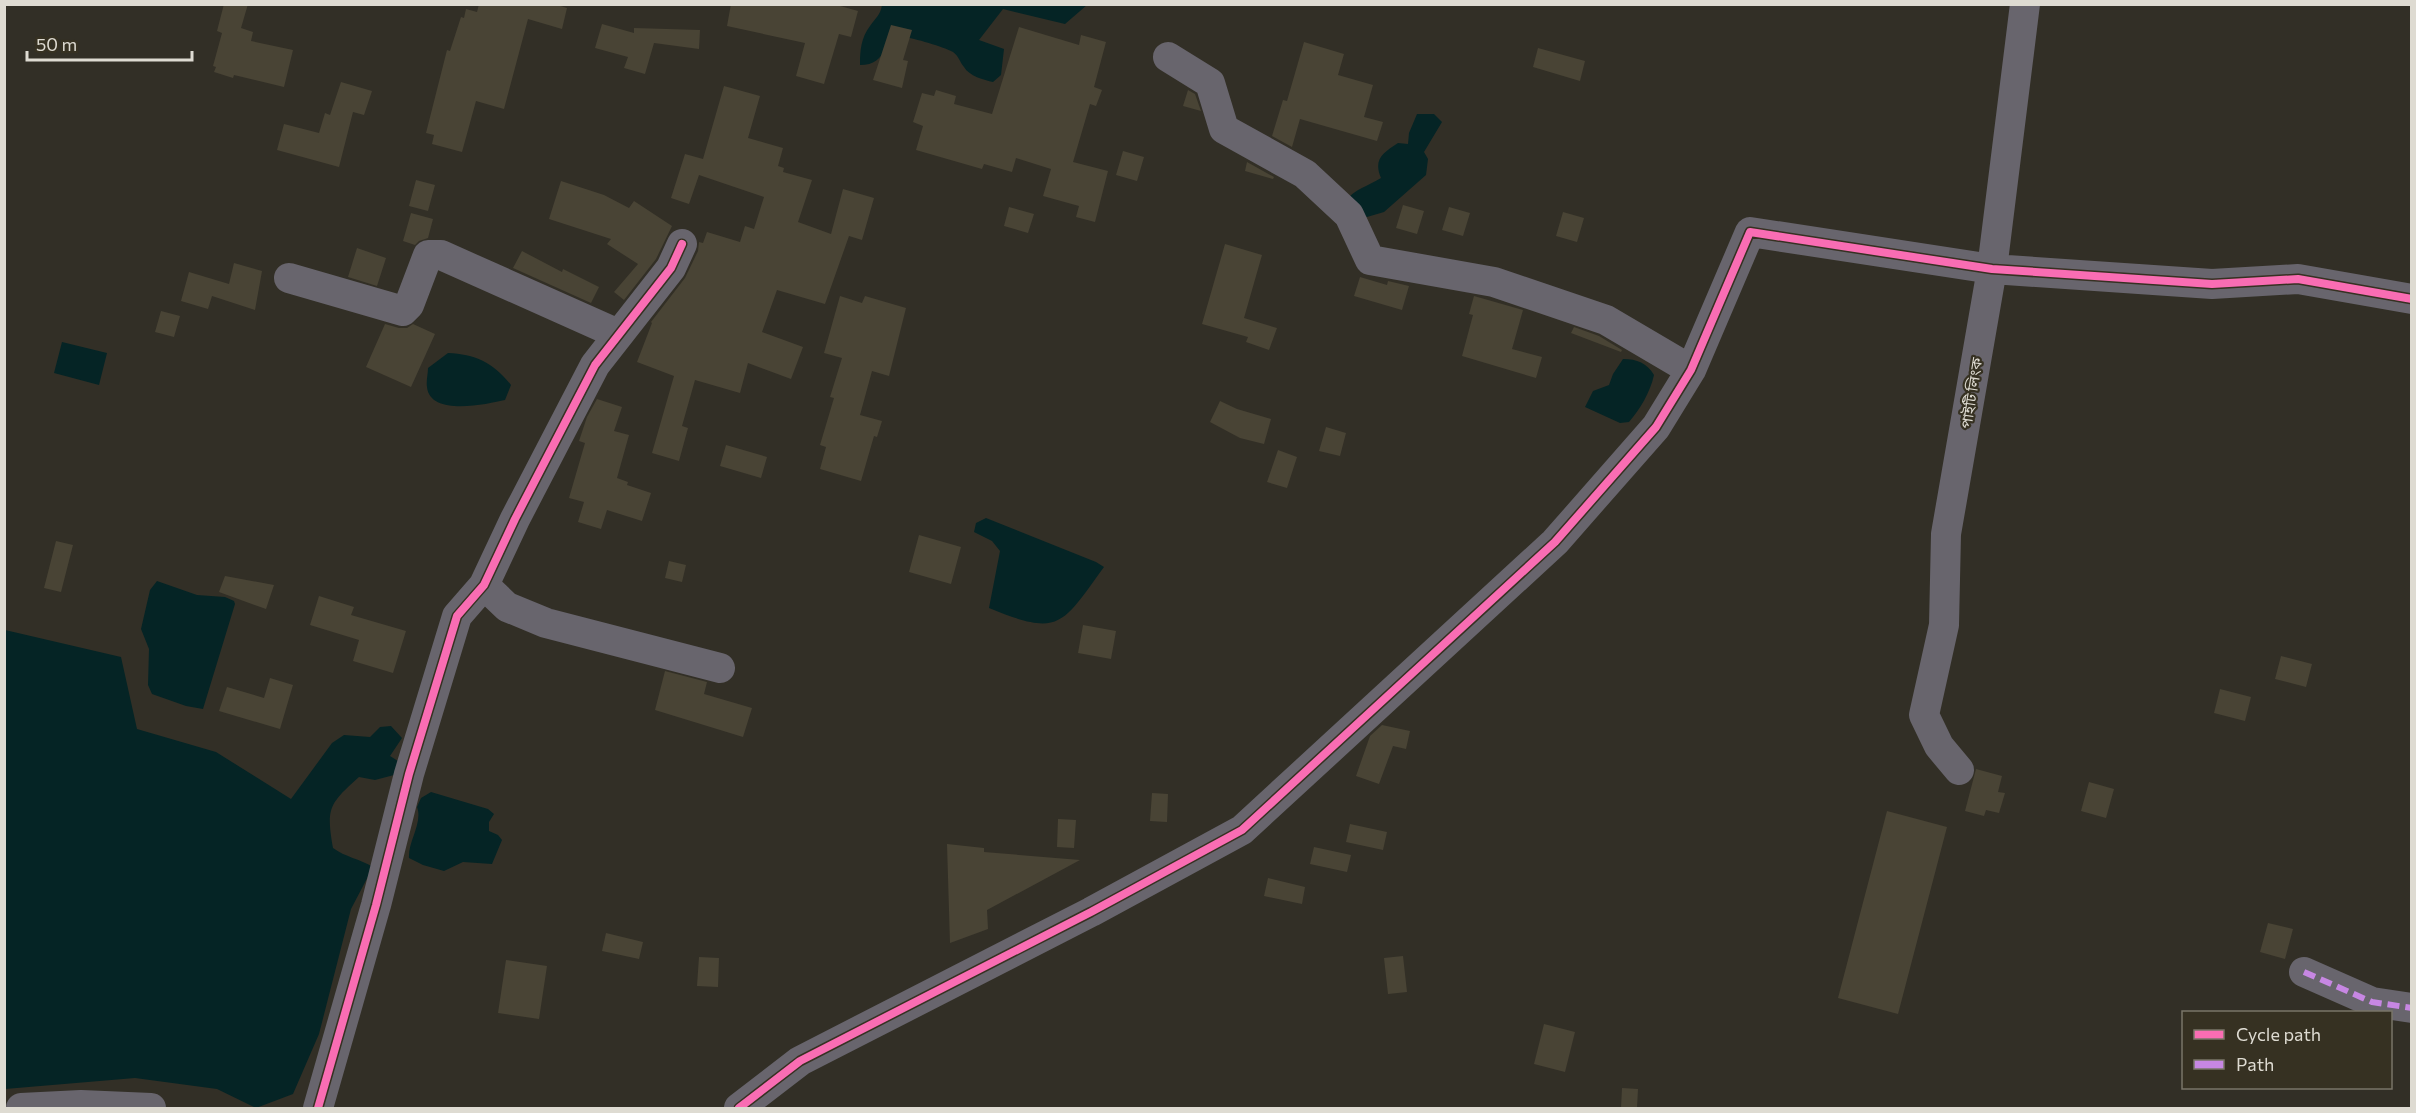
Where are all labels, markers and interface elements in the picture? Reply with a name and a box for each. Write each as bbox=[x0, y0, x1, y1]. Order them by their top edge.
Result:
scale bar bbox=[27, 24, 192, 62]
text: 50 m bbox=[36, 33, 77, 55]
street label: পাইটি লিংক bbox=[1957, 355, 1986, 430]
legend bbox=[2182, 1011, 2392, 1089]
text: Cycle path bbox=[2236, 1023, 2321, 1045]
text: Path bbox=[2236, 1053, 2274, 1075]

